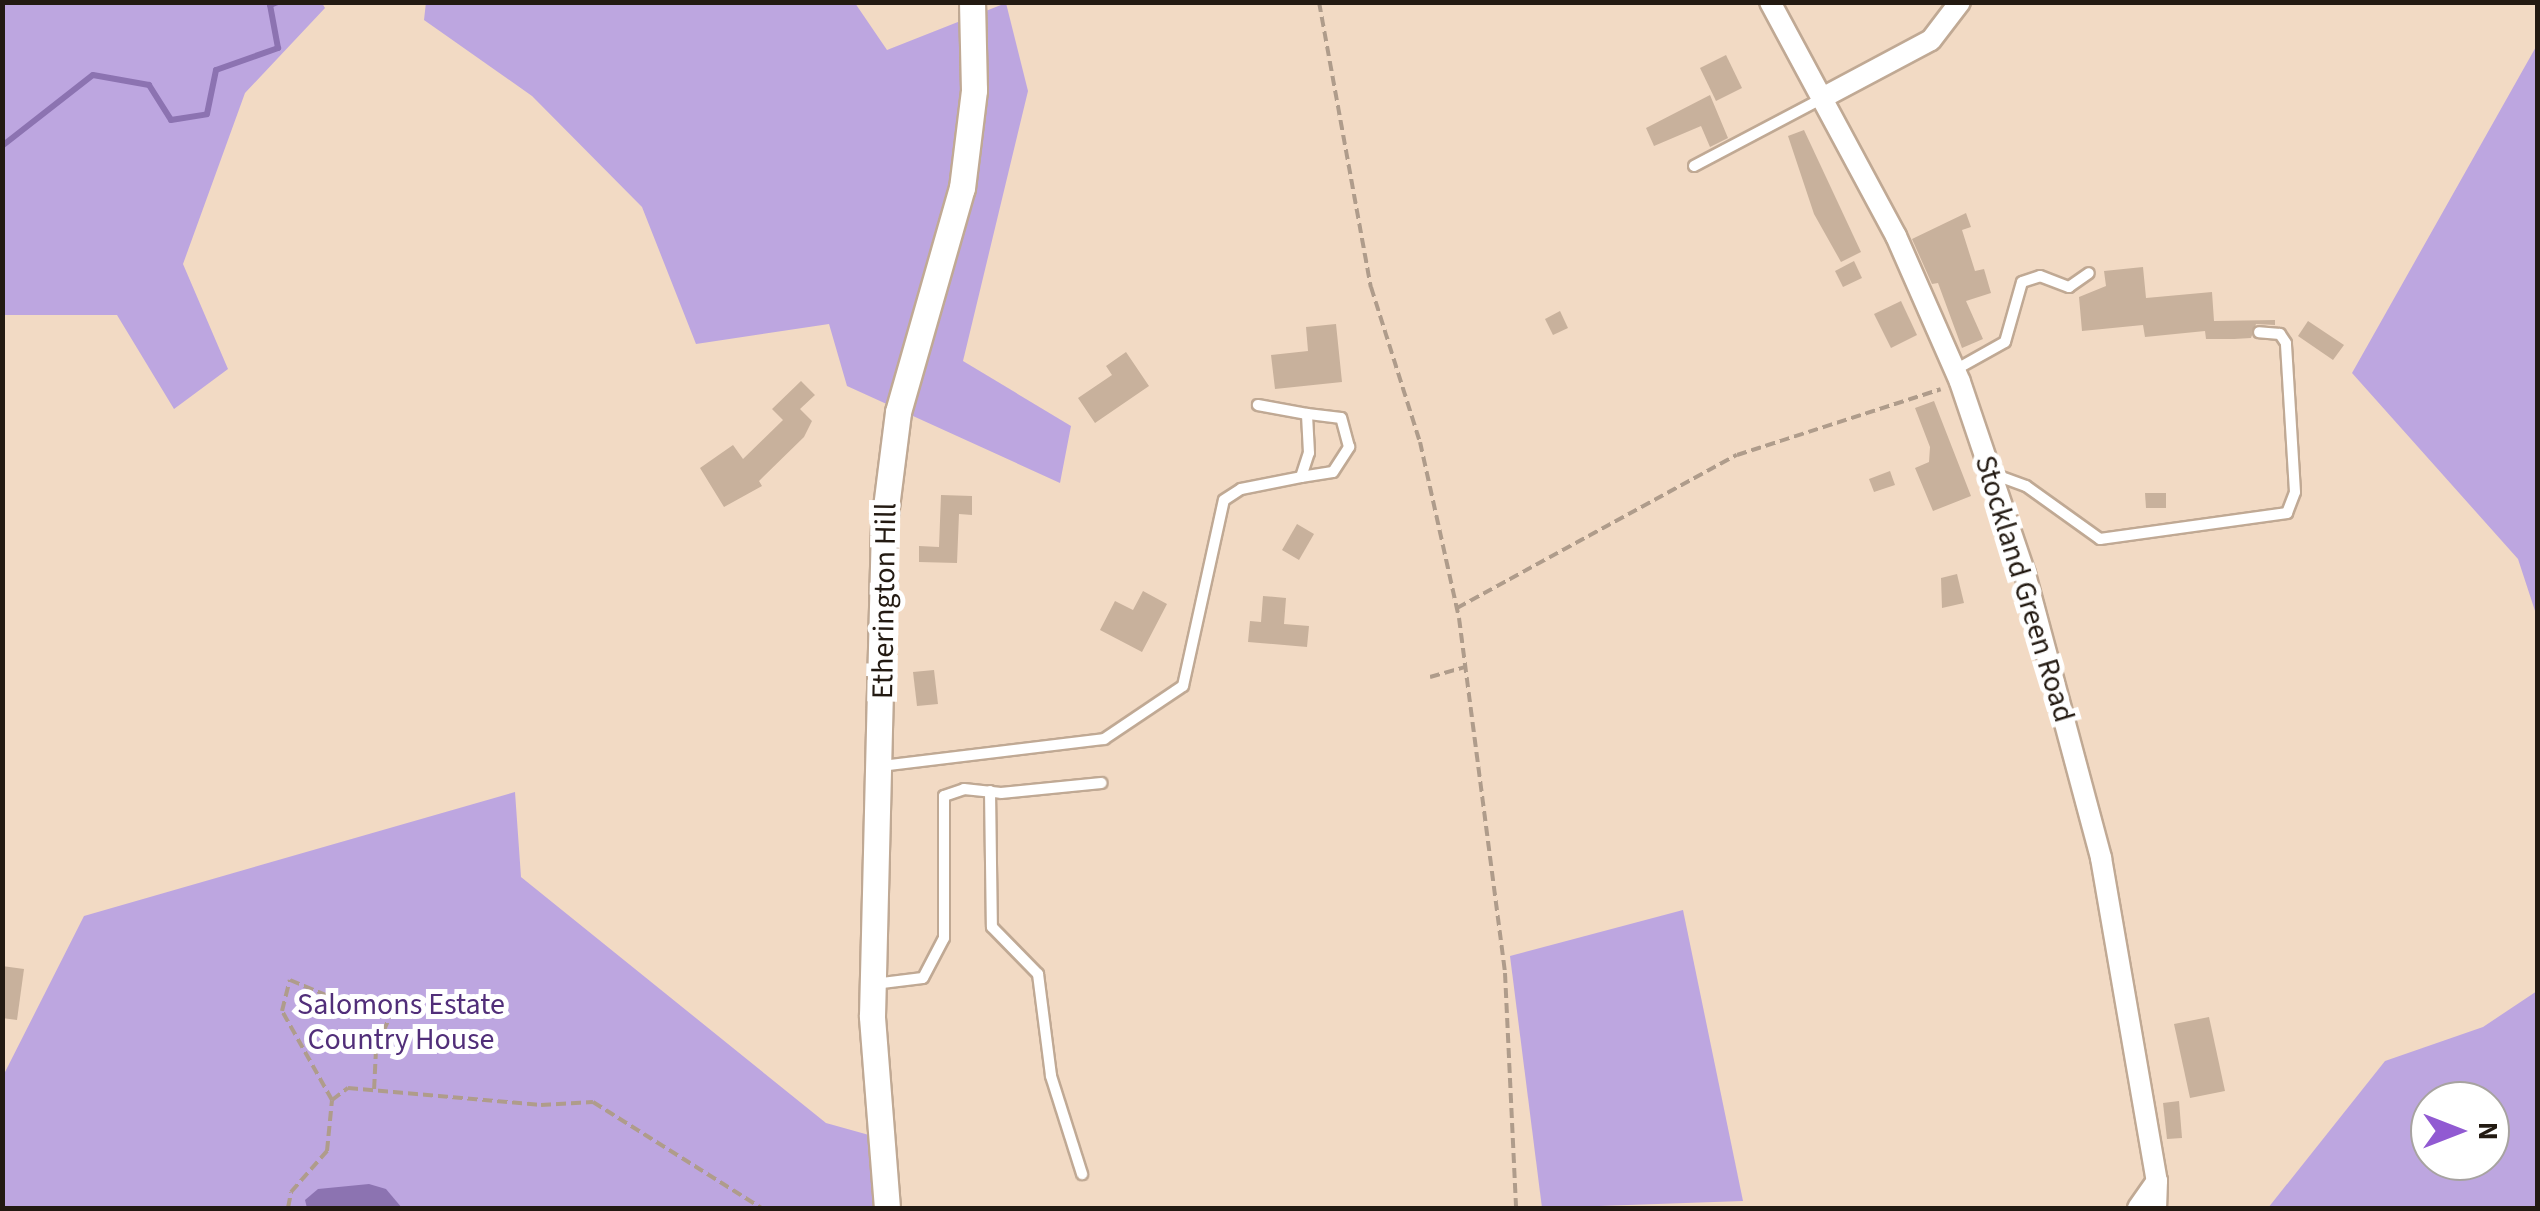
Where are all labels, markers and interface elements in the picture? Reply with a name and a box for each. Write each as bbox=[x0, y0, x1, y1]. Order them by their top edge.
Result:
street label: Stockland Green Road bbox=[1966, 451, 2082, 727]
street label: Etherington Hill bbox=[865, 503, 905, 699]
park label: Salomons Estate Country House bbox=[297, 987, 505, 1058]
north arrow bbox=[2410, 1081, 2510, 1181]
text: N bbox=[2468, 1122, 2508, 1140]

